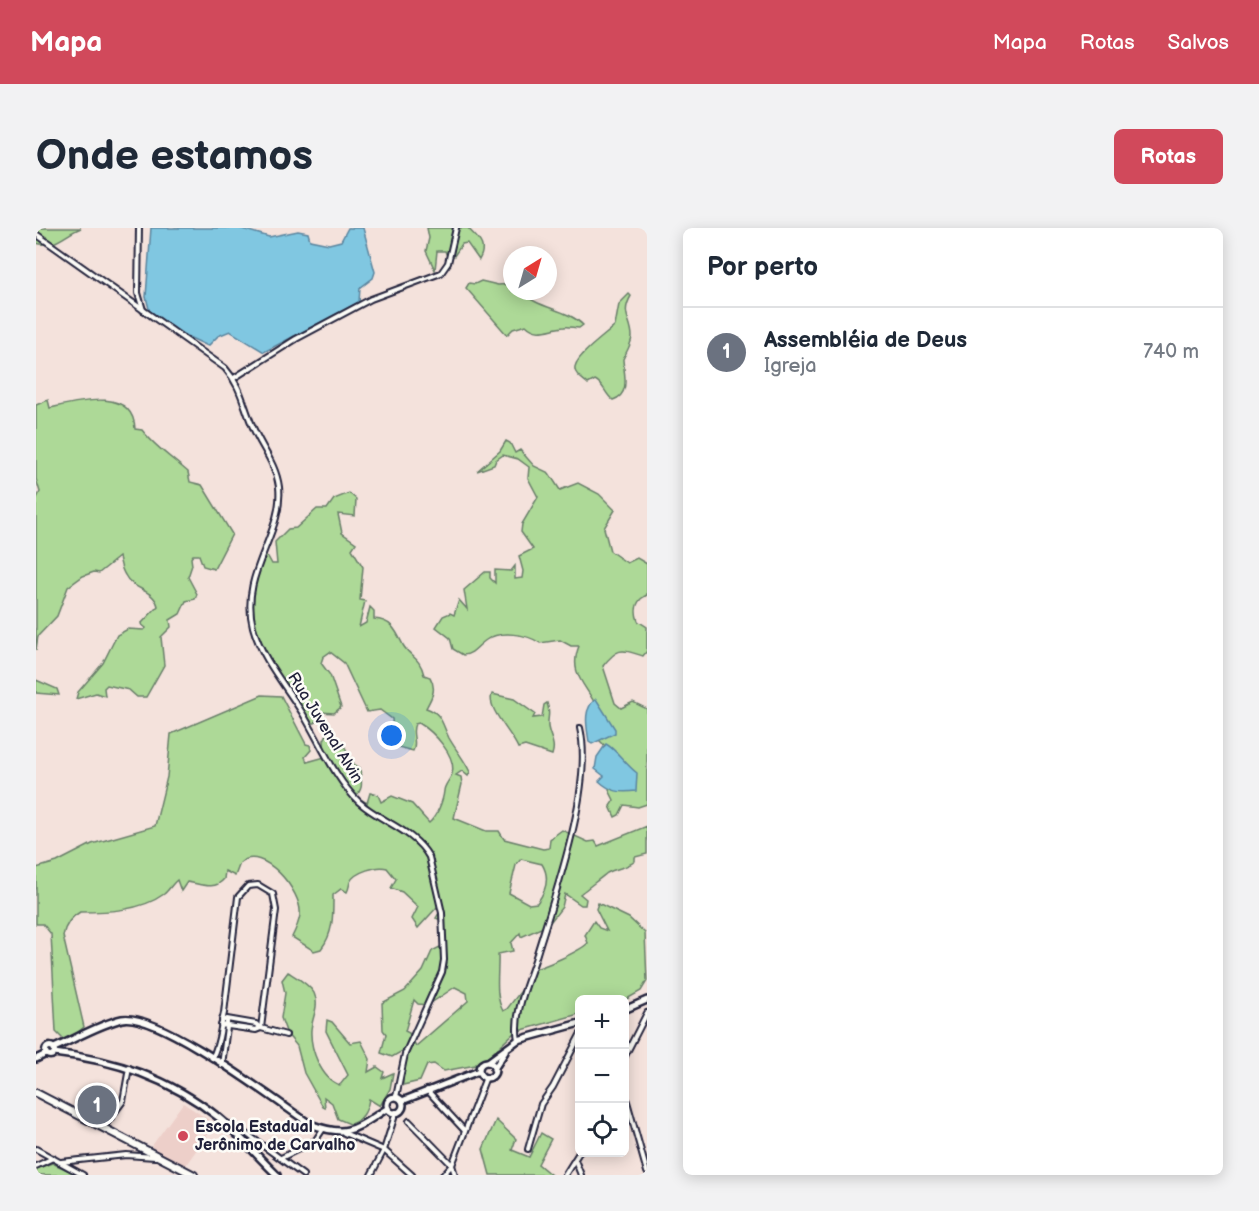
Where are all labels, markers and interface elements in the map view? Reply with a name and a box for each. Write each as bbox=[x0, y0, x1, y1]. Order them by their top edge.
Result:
text: Mapa bbox=[30, 26, 102, 59]
text: Mapa bbox=[993, 30, 1047, 55]
text: Rotas bbox=[1080, 30, 1135, 55]
text: Salvos bbox=[1168, 30, 1229, 55]
button: Rotas bbox=[1114, 129, 1223, 184]
text: Onde estamos bbox=[36, 131, 313, 182]
north arrow bbox=[503, 246, 557, 300]
text: Por perto bbox=[707, 252, 818, 283]
text: Assembléia de Deus bbox=[764, 327, 967, 354]
text: 1 bbox=[722, 340, 731, 364]
text: 740 m bbox=[1143, 340, 1199, 364]
text: Igreja bbox=[764, 354, 817, 378]
street label: Rua Juvenal Alvin bbox=[283, 669, 367, 787]
your location bbox=[377, 721, 406, 750]
map controls bbox=[575, 995, 629, 1157]
button: + bbox=[575, 995, 629, 1049]
button: − bbox=[575, 1049, 629, 1103]
pin: 1 bbox=[78, 1082, 116, 1128]
button: locate bbox=[575, 1103, 629, 1157]
place label: Escola Estadual Jerônimo de Carvalho bbox=[195, 1118, 355, 1155]
marker: Escola Estadual Jerônimo de Carvalho bbox=[176, 1129, 190, 1143]

